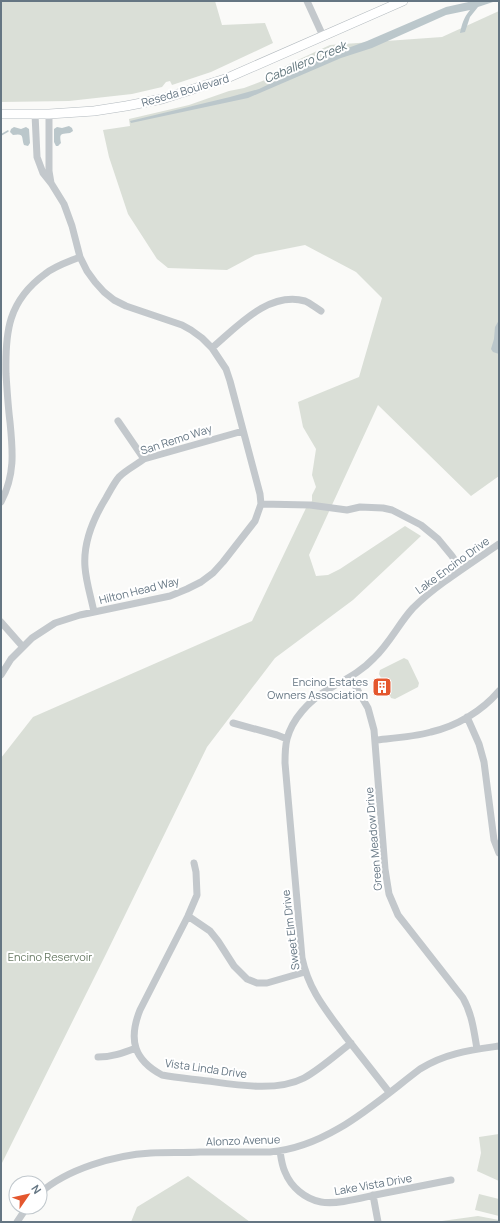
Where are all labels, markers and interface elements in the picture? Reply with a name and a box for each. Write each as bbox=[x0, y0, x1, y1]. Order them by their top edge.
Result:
water label: Caballero Creek bbox=[261, 36, 351, 87]
street label: Reseda Boulevard bbox=[139, 70, 231, 110]
street label: San Remo Way bbox=[138, 420, 214, 458]
street label: Lake Encino Drive bbox=[412, 533, 492, 597]
street label: Hilton Head Way bbox=[97, 573, 181, 607]
place label: Encino Estates Owners Association bbox=[267, 674, 368, 702]
building icon: Encino Estates Owners Association bbox=[371, 676, 393, 698]
street label: Green Meadow Drive bbox=[361, 786, 385, 891]
street label: Sweet Elm Drive bbox=[278, 889, 302, 971]
park label: Encino Reservoir bbox=[8, 949, 92, 964]
street label: Vista Linda Drive bbox=[164, 1055, 249, 1081]
street label: Alonzo Avenue bbox=[206, 1131, 281, 1149]
street label: Lake Vista Drive bbox=[333, 1170, 414, 1198]
north arrow bbox=[8, 1175, 48, 1215]
text: N bbox=[28, 1182, 45, 1197]

